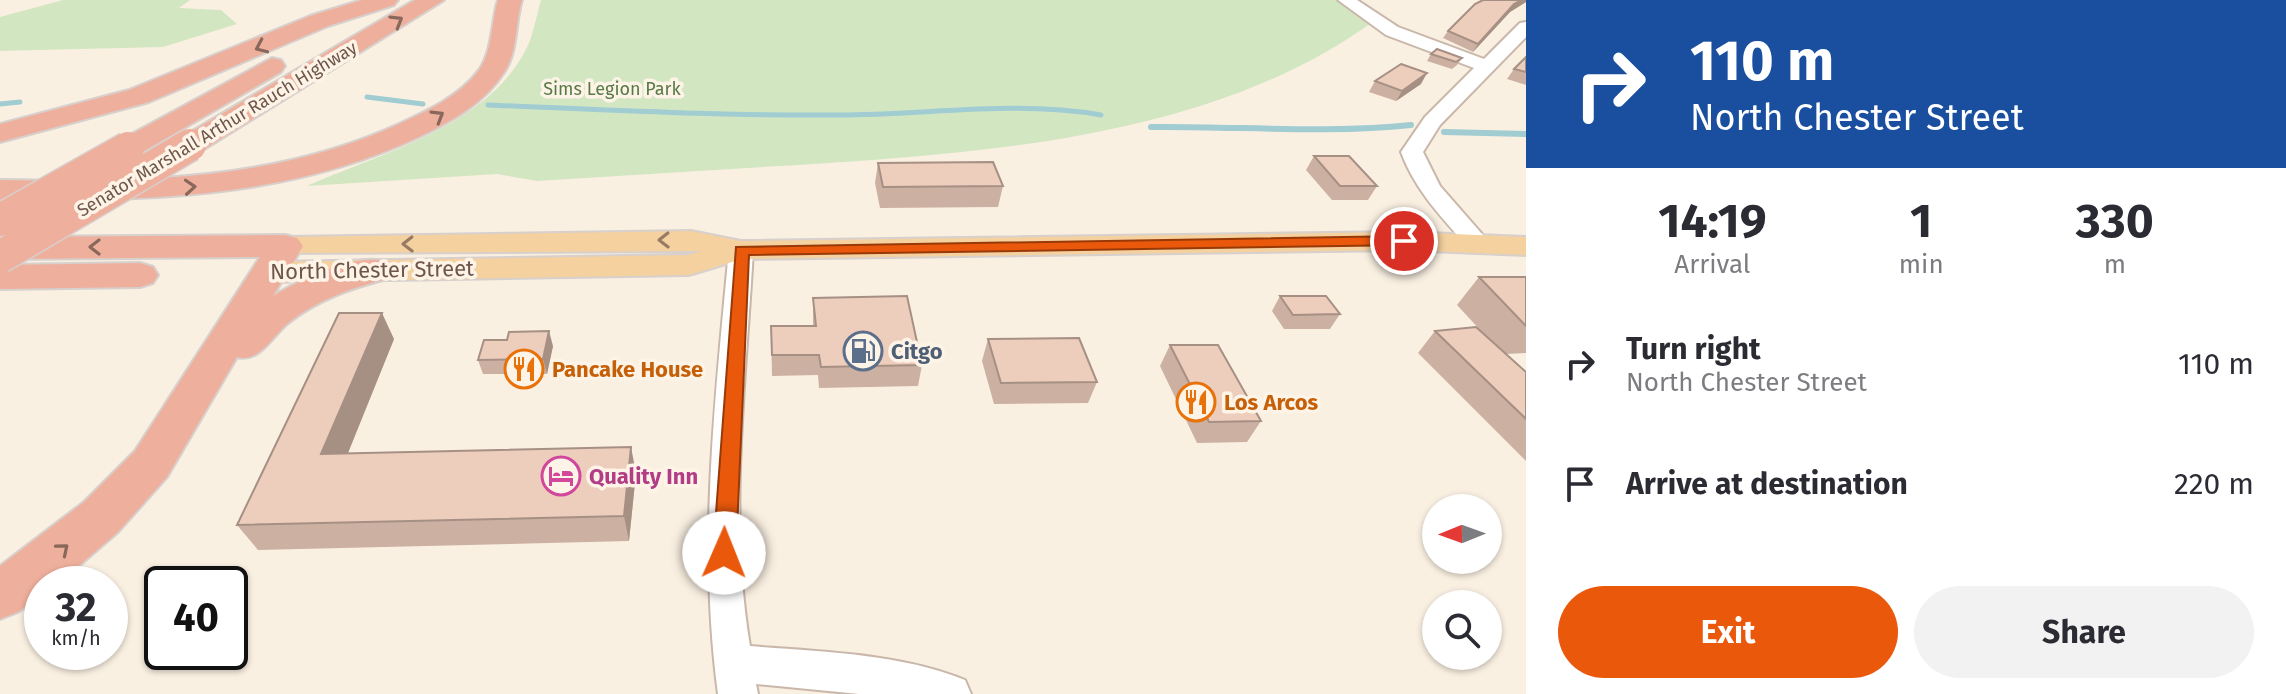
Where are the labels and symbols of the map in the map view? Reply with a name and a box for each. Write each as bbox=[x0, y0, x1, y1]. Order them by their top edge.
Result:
one-way arrow bbox=[388, 16, 403, 31]
street label: Senator Marshall Arthur Rauch Highway bbox=[73, 36, 361, 221]
one-way arrow bbox=[254, 37, 269, 53]
park label: Sims Legion Park bbox=[543, 78, 682, 100]
one-way arrow bbox=[429, 110, 444, 125]
one-way arrow bbox=[184, 179, 197, 196]
pin bbox=[1370, 207, 1438, 275]
one-way arrow bbox=[657, 232, 670, 249]
one-way arrow bbox=[401, 235, 414, 253]
one-way arrow bbox=[88, 239, 101, 256]
street label: North Chester Street bbox=[270, 255, 474, 285]
fuel station icon: Citgo bbox=[842, 330, 884, 372]
place label: Citgo bbox=[891, 338, 943, 365]
restaurant icon: Pancake House bbox=[503, 348, 545, 390]
place label: Pancake House bbox=[552, 356, 703, 383]
restaurant icon: Los Arcos bbox=[1175, 381, 1217, 423]
place label: Los Arcos bbox=[1224, 389, 1319, 416]
hotel icon: Quality Inn bbox=[540, 455, 582, 497]
place label: Quality Inn bbox=[589, 463, 698, 490]
north arrow bbox=[1422, 494, 1502, 574]
position arrow bbox=[682, 511, 766, 595]
one-way arrow bbox=[54, 544, 68, 559]
speed limit sign: 40 bbox=[144, 566, 248, 670]

